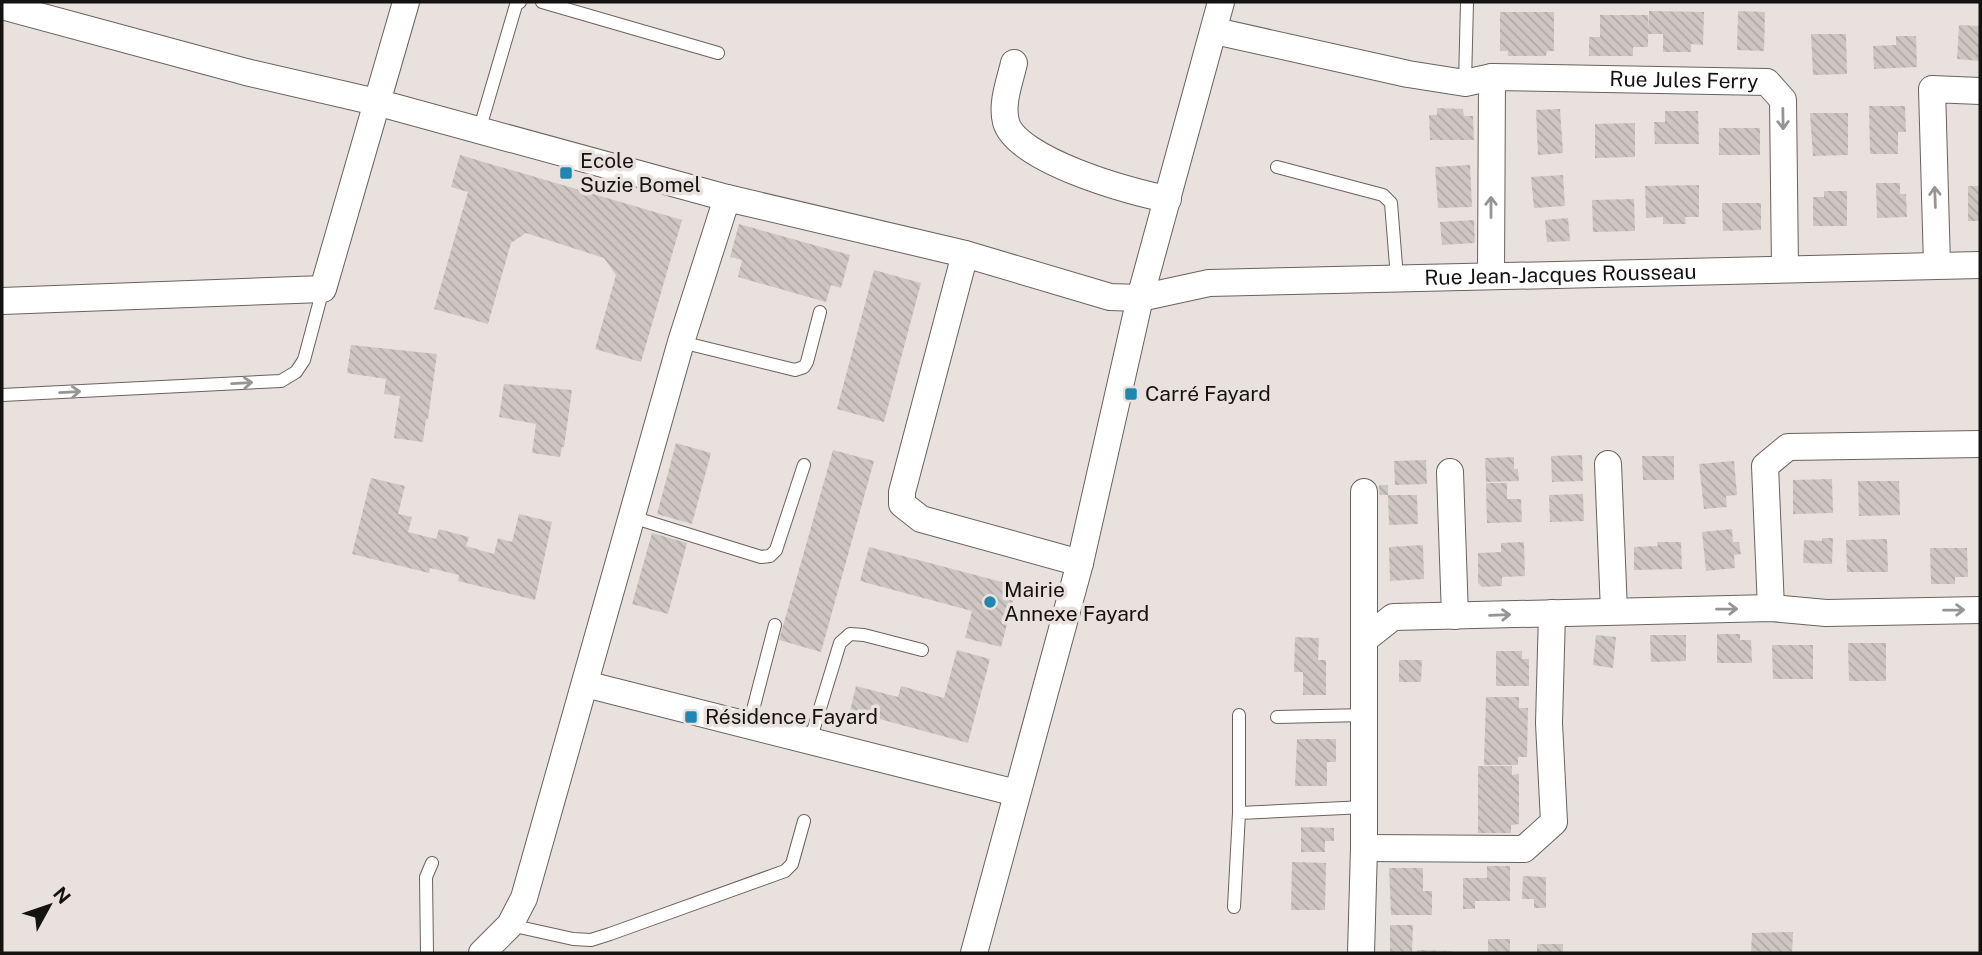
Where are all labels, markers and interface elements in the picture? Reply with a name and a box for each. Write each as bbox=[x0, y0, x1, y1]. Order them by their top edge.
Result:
street label: Rue Jules Ferry bbox=[1609, 66, 1759, 94]
one-way arrow bbox=[1776, 107, 1790, 130]
place label: Ecole Suzie Bomel bbox=[580, 148, 701, 197]
marker: Ecole Suzie Bomel bbox=[558, 165, 574, 181]
one-way arrow bbox=[1928, 186, 1942, 209]
one-way arrow bbox=[1485, 196, 1498, 219]
street label: Rue Jean-Jacques Rousseau bbox=[1424, 259, 1697, 290]
one-way arrow bbox=[230, 376, 253, 389]
place label: Carré Fayard bbox=[1145, 381, 1271, 406]
one-way arrow bbox=[58, 385, 81, 398]
marker: Carré Fayard bbox=[1123, 386, 1139, 402]
place label: Mairie Annexe Fayard bbox=[1004, 577, 1149, 626]
marker: Mairie Annexe Fayard bbox=[982, 594, 998, 610]
one-way arrow bbox=[1715, 602, 1738, 615]
one-way arrow bbox=[1942, 604, 1965, 617]
one-way arrow bbox=[1488, 608, 1511, 621]
place label: Résidence Fayard bbox=[705, 704, 878, 729]
marker: Résidence Fayard bbox=[683, 709, 699, 725]
north arrow bbox=[14, 871, 84, 941]
text: N bbox=[49, 882, 75, 908]

